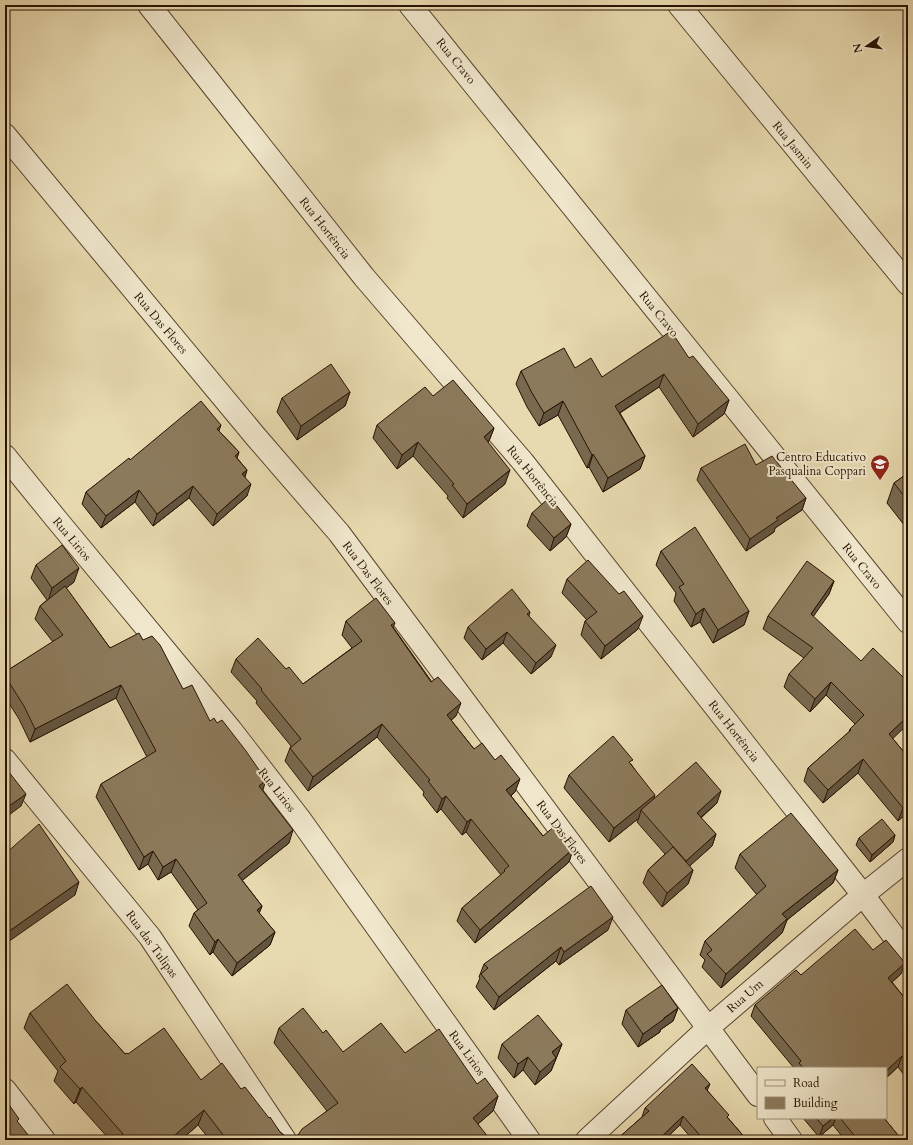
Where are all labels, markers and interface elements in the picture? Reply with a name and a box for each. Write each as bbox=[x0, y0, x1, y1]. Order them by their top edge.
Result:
north arrow bbox=[847, 26, 887, 66]
street label: Rua Cravo bbox=[433, 35, 480, 88]
text: N bbox=[849, 41, 866, 54]
street label: Rua Jasmin bbox=[769, 118, 817, 172]
street label: Rua Hortência bbox=[296, 194, 355, 263]
street label: Rua Cravo bbox=[636, 288, 683, 341]
street label: Rua Das Flores bbox=[131, 289, 191, 357]
street label: Rua Hortência bbox=[503, 442, 563, 511]
place label: Centro Educativo Pasqualina Coppari bbox=[768, 449, 867, 479]
school or university icon: Centro Educativo Pasqualina Coppari bbox=[869, 453, 891, 481]
street label: Rua Lirios bbox=[49, 514, 95, 564]
street label: Rua Das Flores bbox=[339, 538, 397, 608]
street label: Rua Cravo bbox=[839, 540, 886, 593]
street label: Rua Hortência bbox=[705, 697, 764, 766]
street label: Rua Lirios bbox=[255, 765, 299, 815]
street label: Rua Das Flores bbox=[533, 797, 591, 867]
street label: Rua das Tulipas bbox=[122, 907, 182, 981]
street label: Rua Um bbox=[723, 975, 767, 1016]
street label: Rua Lirios bbox=[445, 1027, 489, 1079]
legend bbox=[757, 1067, 887, 1119]
text: Road bbox=[793, 1075, 820, 1091]
text: Building bbox=[793, 1095, 838, 1111]

